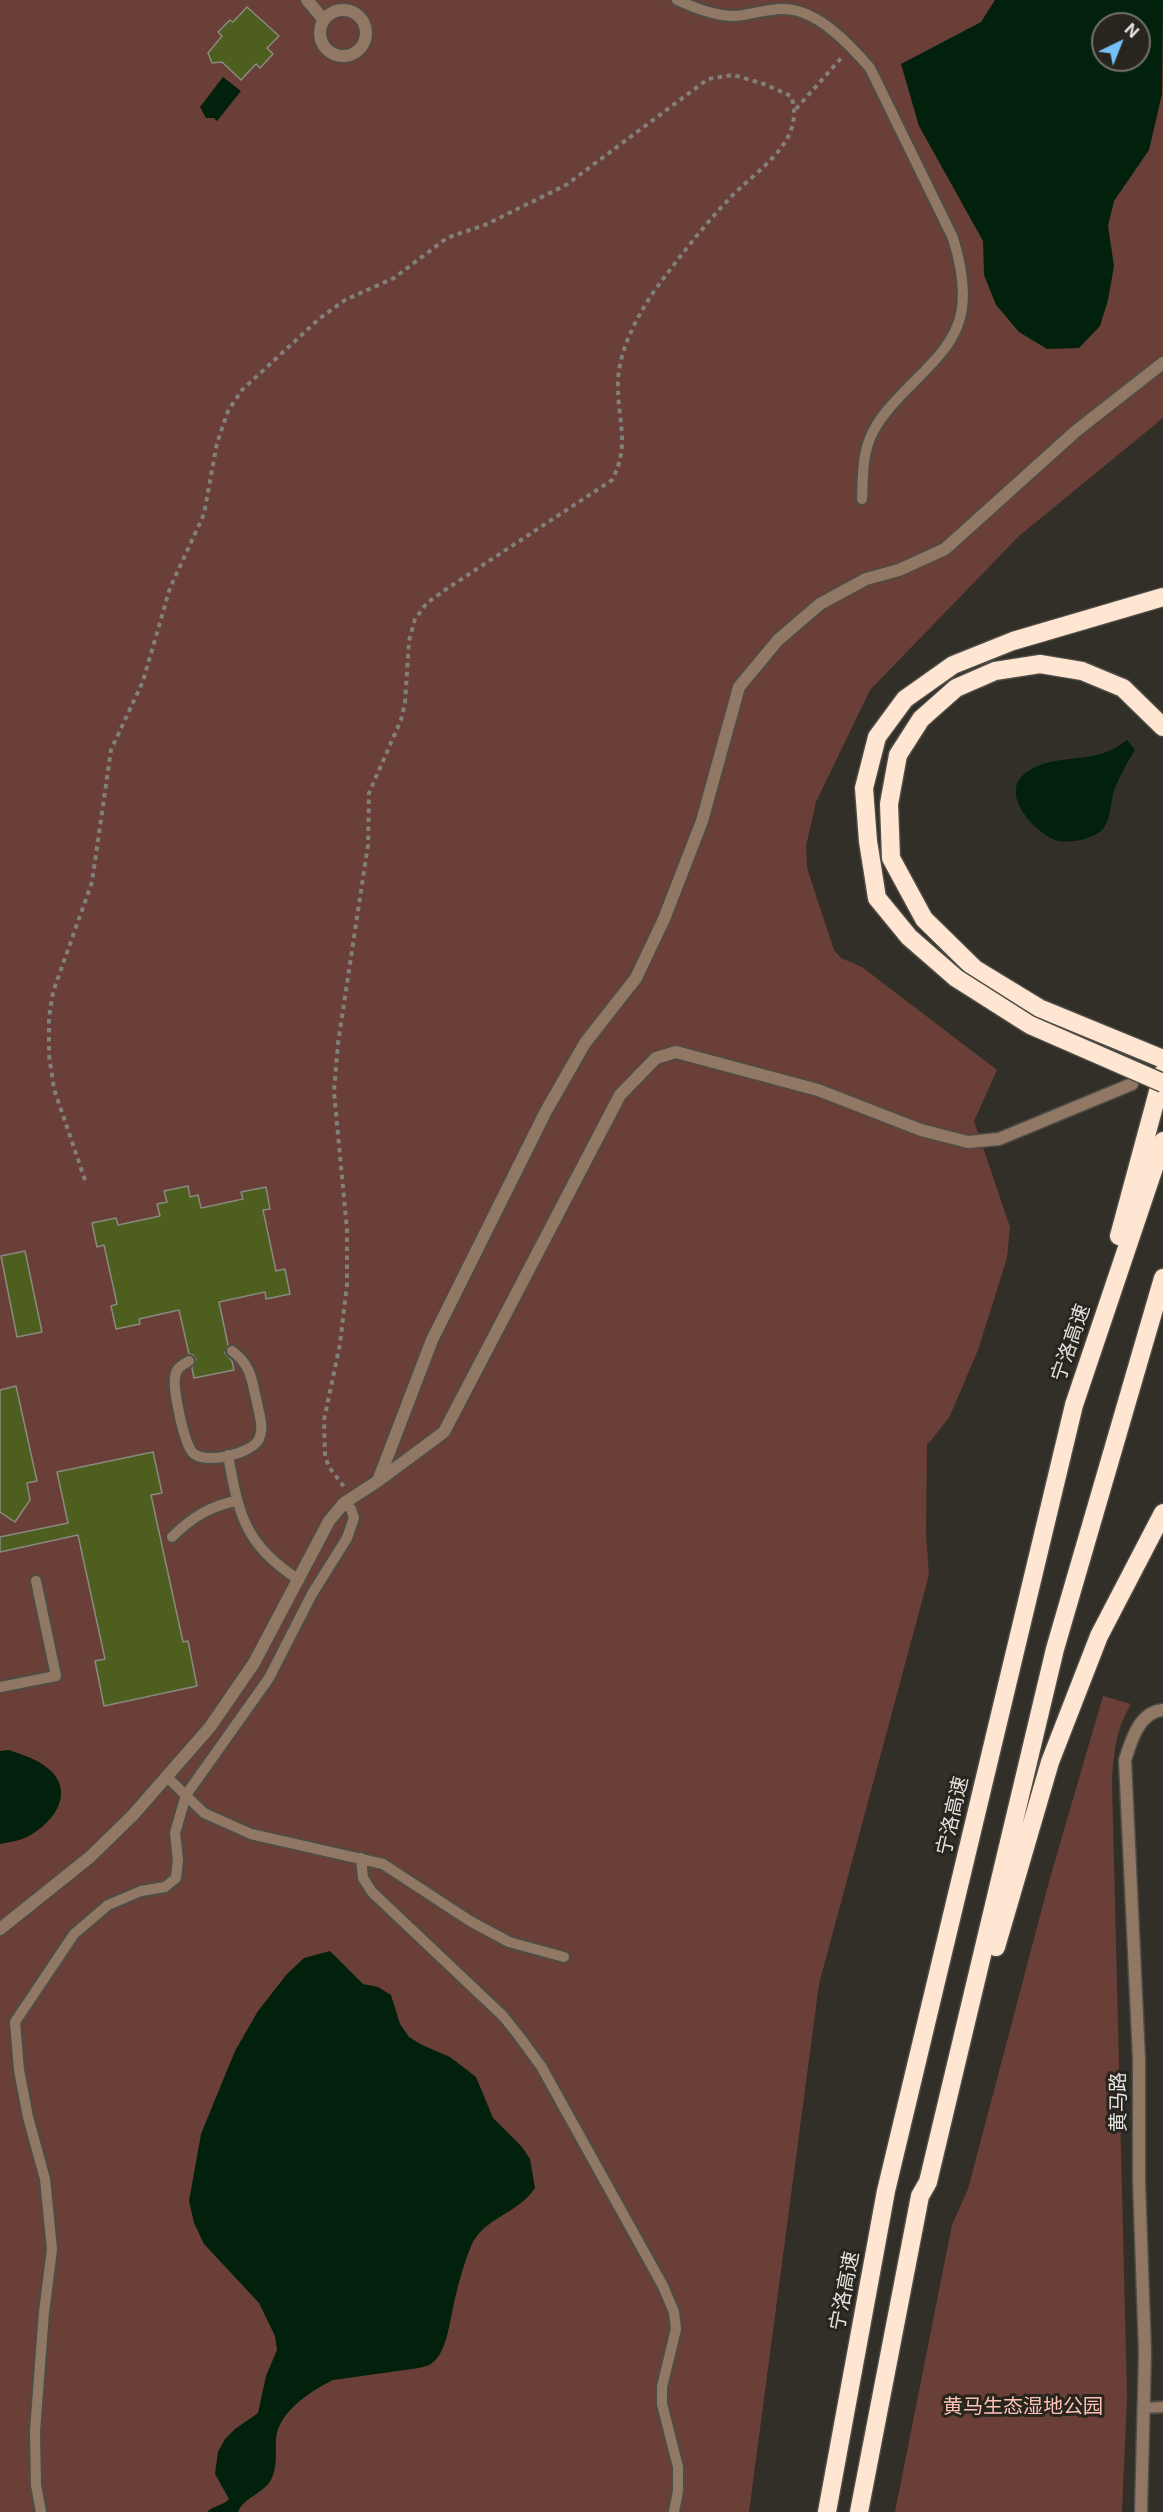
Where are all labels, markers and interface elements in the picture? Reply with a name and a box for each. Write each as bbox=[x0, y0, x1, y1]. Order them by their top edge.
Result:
north arrow bbox=[1091, 12, 1151, 72]
text: N bbox=[1121, 19, 1143, 42]
street label: 宁洛高速 bbox=[1047, 1301, 1095, 1385]
street label: 宁洛高速 bbox=[932, 1774, 974, 1858]
street label: 黄马路 bbox=[1107, 2072, 1131, 2132]
street label: 宁洛高速 bbox=[826, 2249, 864, 2333]
park label: 黄马生态湿地公园 bbox=[943, 2395, 1103, 2419]

